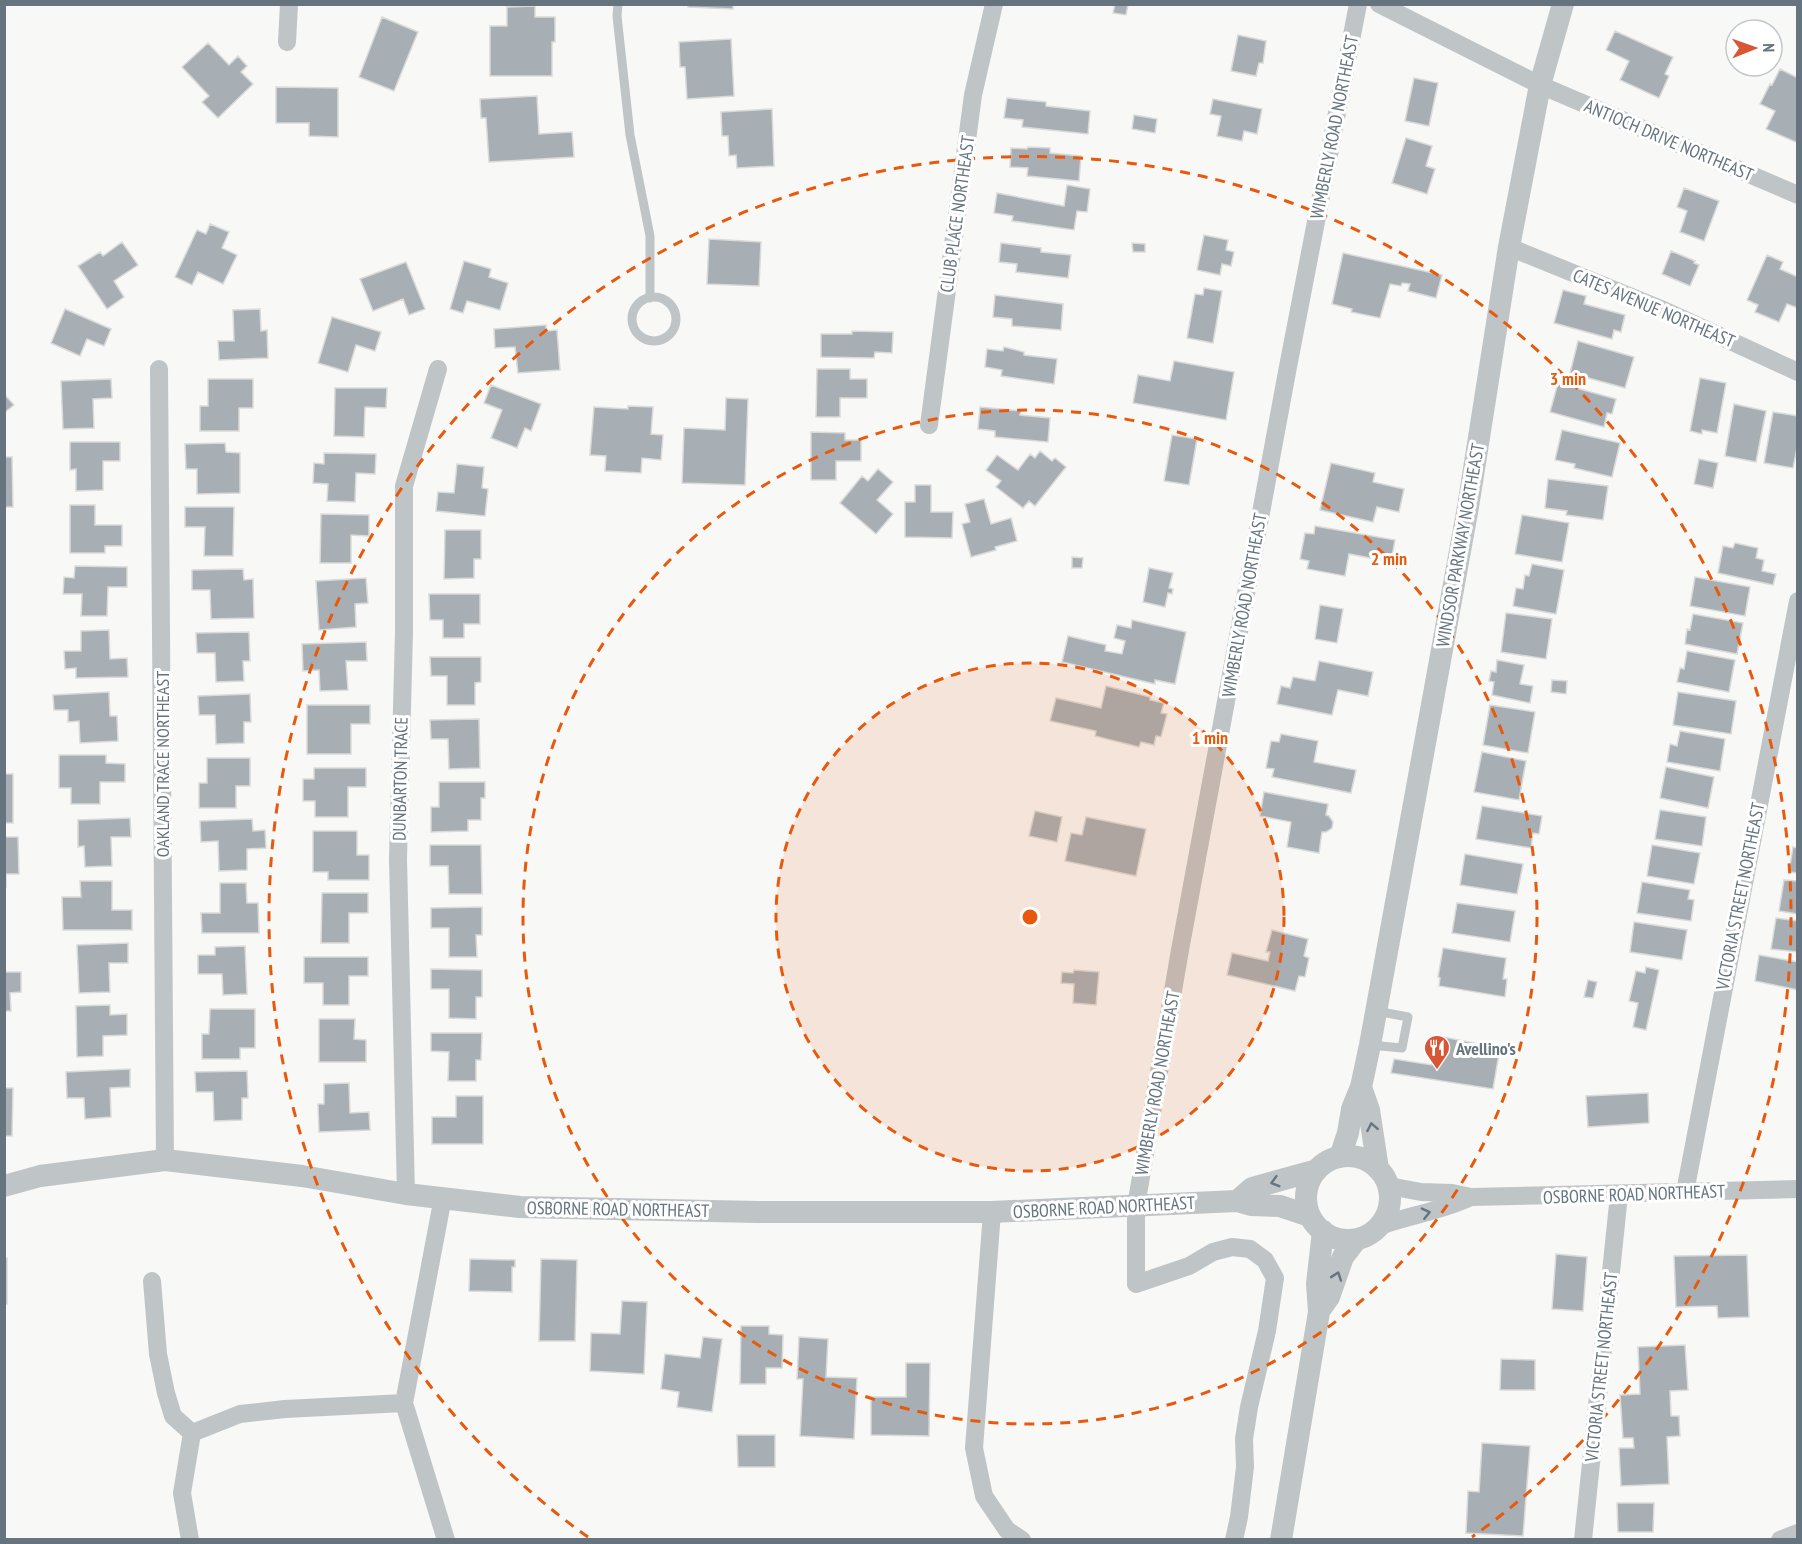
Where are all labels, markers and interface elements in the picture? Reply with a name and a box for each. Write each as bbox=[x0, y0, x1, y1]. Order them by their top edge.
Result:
north arrow bbox=[1724, 18, 1784, 78]
street label: WIMBERLY ROAD NORTHEAST bbox=[1305, 33, 1363, 221]
text: N bbox=[1759, 43, 1779, 52]
street label: ANTIOCH DRIVE NORTHEAST bbox=[1581, 94, 1757, 186]
street label: CLUB PLACE NORTHEAST bbox=[935, 134, 979, 294]
street label: CATES AVENUE NORTHEAST bbox=[1570, 263, 1738, 353]
text: 3 min bbox=[1550, 367, 1586, 390]
street label: WINDSOR PARKWAY NORTHEAST bbox=[1431, 441, 1489, 649]
street label: WIMBERLY ROAD NORTHEAST bbox=[1216, 511, 1272, 699]
text: 2 min bbox=[1371, 547, 1407, 570]
street label: OAKLAND TRACE NORTHEAST bbox=[151, 671, 174, 857]
street label: DUNBARTON TRACE bbox=[387, 717, 413, 841]
text: 1 min bbox=[1192, 726, 1228, 749]
street label: VICTORIA STREET NORTHEAST bbox=[1710, 800, 1769, 993]
centre of rings bbox=[1020, 907, 1040, 927]
street label: WIMBERLY ROAD NORTHEAST bbox=[1129, 989, 1185, 1177]
restaurant icon: Avellino's bbox=[1422, 1033, 1452, 1071]
place label: Avellino's bbox=[1455, 1037, 1516, 1060]
one-way arrow bbox=[1366, 1123, 1379, 1133]
one-way arrow bbox=[1270, 1175, 1281, 1187]
street label: OSBORNE ROAD NORTHEAST bbox=[1543, 1179, 1725, 1209]
street label: OSBORNE ROAD NORTHEAST bbox=[1012, 1191, 1196, 1223]
street label: OSBORNE ROAD NORTHEAST bbox=[527, 1196, 709, 1222]
one-way arrow bbox=[1421, 1207, 1431, 1220]
one-way arrow bbox=[1329, 1271, 1342, 1281]
street label: VICTORIA STREET NORTHEAST bbox=[1580, 1271, 1622, 1464]

